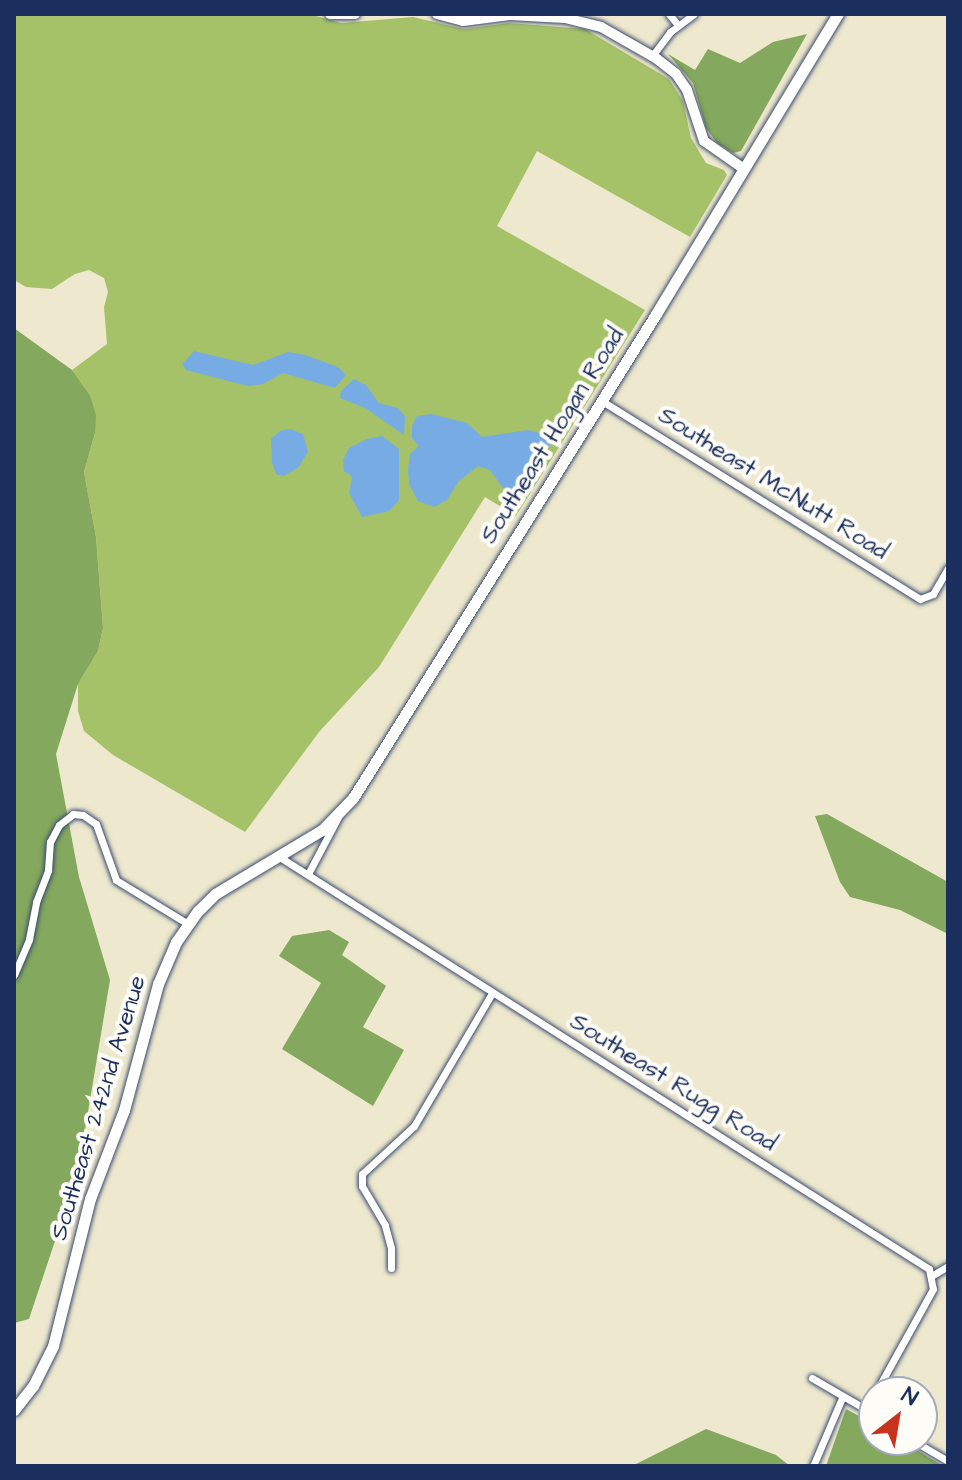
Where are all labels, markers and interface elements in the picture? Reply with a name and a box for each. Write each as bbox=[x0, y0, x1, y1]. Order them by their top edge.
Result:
street label: Southeast Hogan Road bbox=[475, 323, 631, 549]
street label: Southeast McNutt Road bbox=[653, 401, 893, 567]
street label: Southeast 242nd Avenue bbox=[45, 972, 153, 1244]
street label: Southeast Rugg Road bbox=[564, 1008, 782, 1158]
north arrow bbox=[858, 1376, 938, 1456]
text: N bbox=[896, 1380, 923, 1414]

